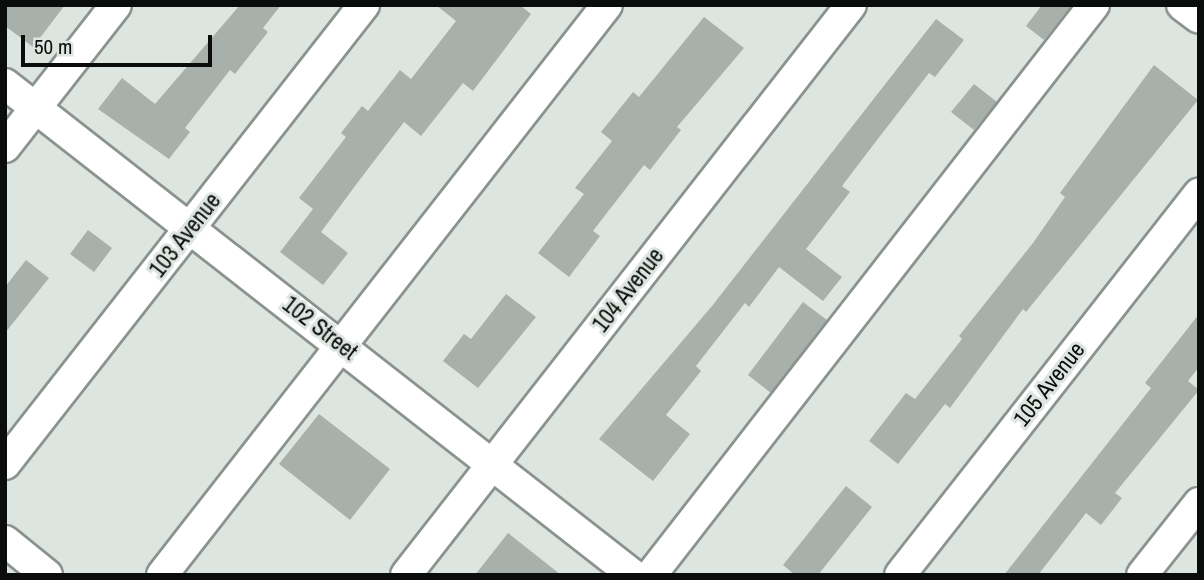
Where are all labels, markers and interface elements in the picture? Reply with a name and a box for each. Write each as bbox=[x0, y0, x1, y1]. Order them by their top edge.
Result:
scale bar bbox=[24, 21, 215, 65]
text: 50 m bbox=[34, 32, 72, 61]
street label: 103 Avenue bbox=[143, 187, 227, 283]
street label: 104 Avenue bbox=[586, 242, 670, 338]
street label: 102 Street bbox=[277, 290, 363, 366]
street label: 105 Avenue bbox=[1007, 336, 1091, 432]

